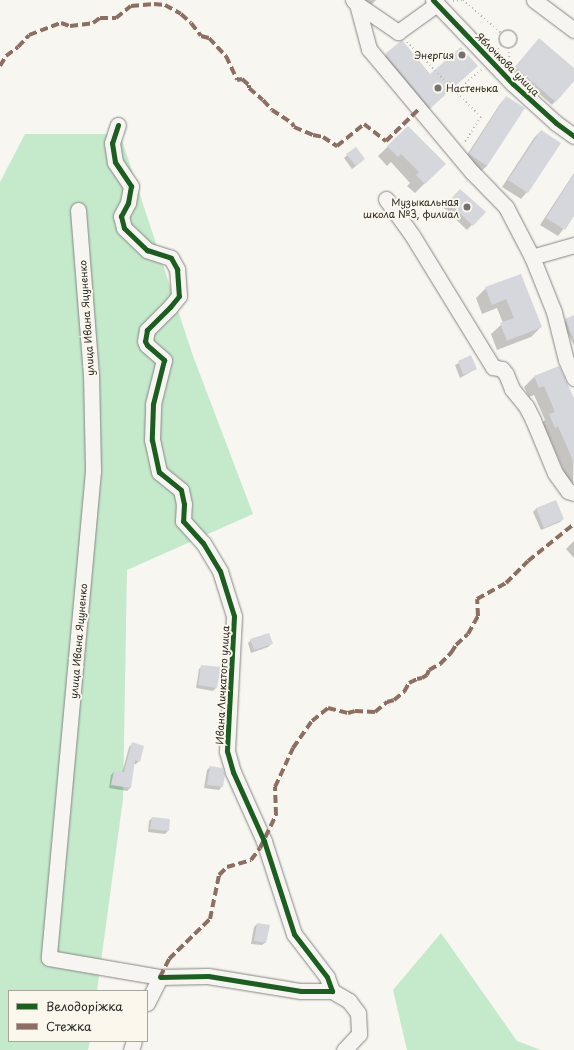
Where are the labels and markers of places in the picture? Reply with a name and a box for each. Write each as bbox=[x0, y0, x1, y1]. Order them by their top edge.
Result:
place label: Энергия bbox=[414, 49, 454, 61]
marker: Энергия bbox=[457, 50, 467, 60]
place label: Настенька bbox=[446, 82, 498, 94]
marker: Настенька bbox=[433, 83, 443, 93]
place label: Музыкальная школа №3, филиал bbox=[362, 195, 459, 218]
marker: Музыкальная школа №3, филиал bbox=[462, 202, 472, 212]

